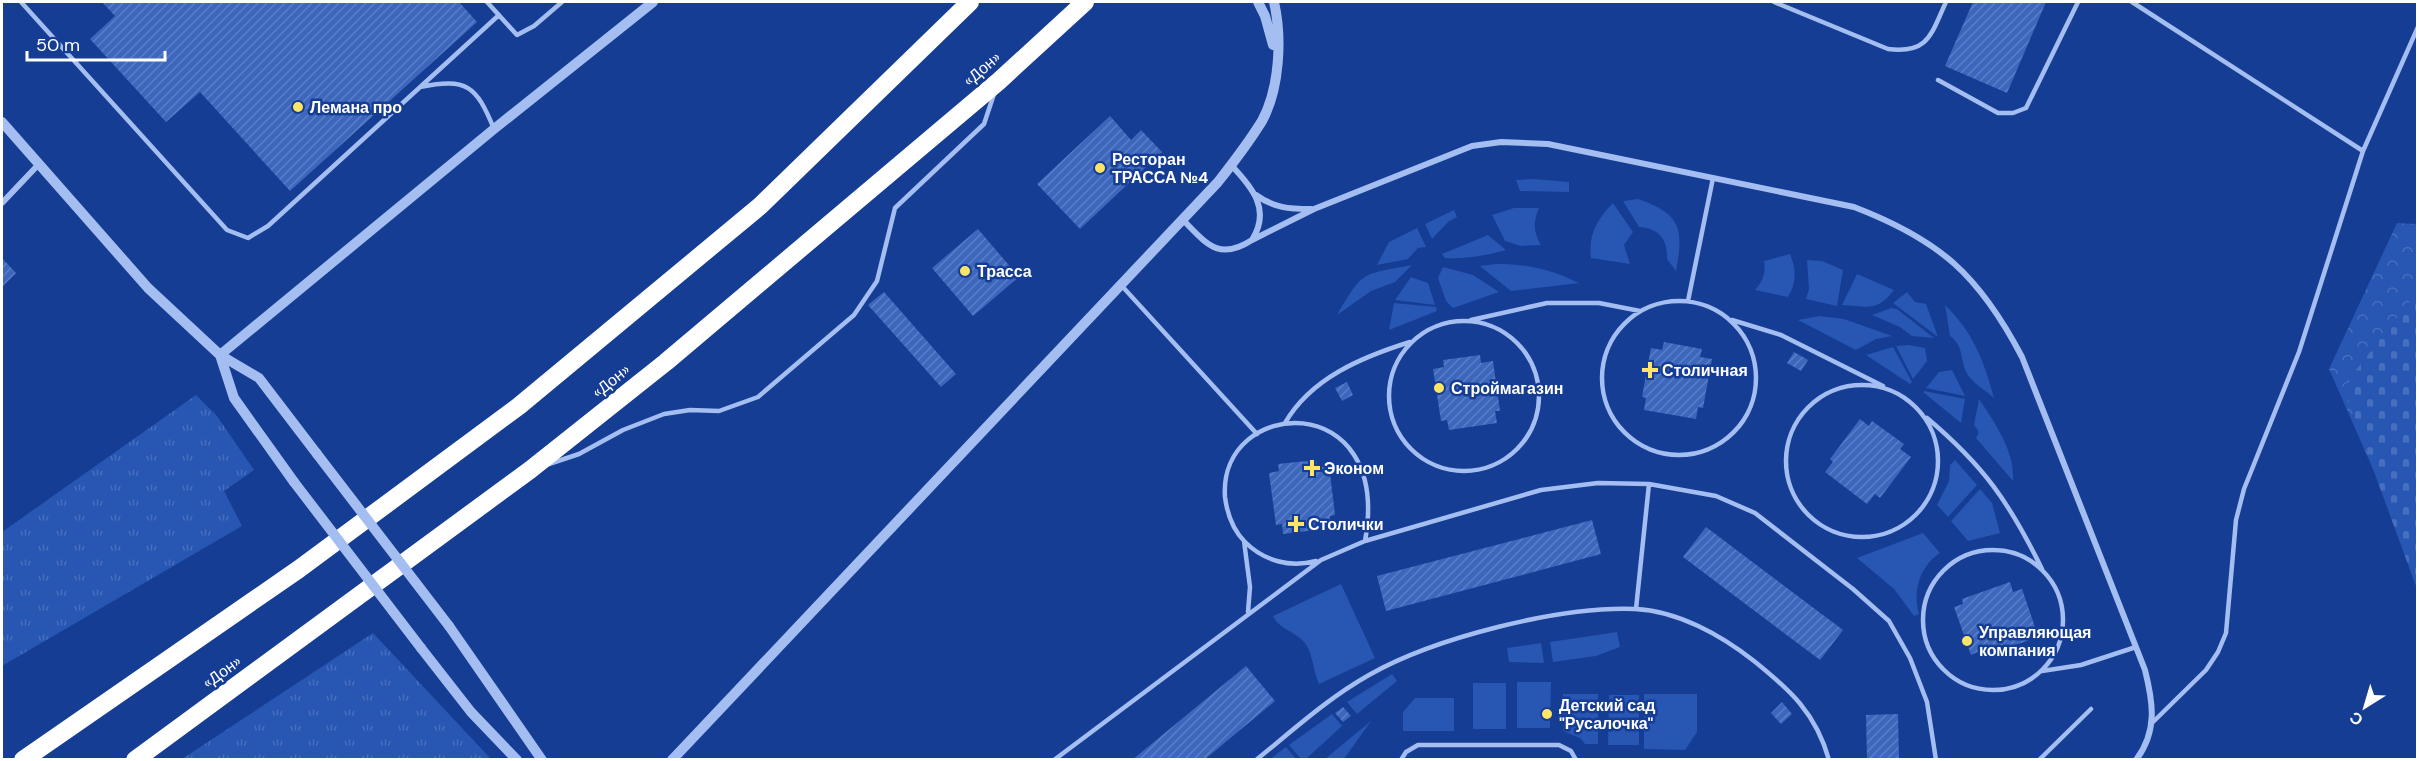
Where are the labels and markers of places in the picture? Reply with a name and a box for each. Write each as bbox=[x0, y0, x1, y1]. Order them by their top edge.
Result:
place label: Лемана про bbox=[310, 97, 402, 118]
marker: Лемана про bbox=[291, 100, 305, 114]
place label: Ресторан ТРАССА №4 bbox=[1112, 149, 1208, 188]
marker: Ресторан ТРАССА №4 bbox=[1093, 161, 1107, 175]
place label: Трасса bbox=[977, 261, 1032, 282]
marker: Трасса bbox=[958, 264, 972, 278]
place label: Столичная bbox=[1662, 360, 1748, 381]
marker: Столичная bbox=[1643, 363, 1657, 377]
place label: Строймагазин bbox=[1451, 378, 1564, 399]
marker: Строймагазин bbox=[1432, 381, 1446, 395]
place label: Эконом bbox=[1324, 458, 1384, 479]
marker: Эконом bbox=[1305, 461, 1319, 475]
place label: Столички bbox=[1308, 514, 1384, 535]
marker: Столички bbox=[1289, 517, 1303, 531]
place label: Управляющая компания bbox=[1979, 622, 2091, 661]
marker: Управляющая компания bbox=[1960, 634, 1974, 648]
place label: Детский сад "Русалочка" bbox=[1559, 695, 1655, 734]
marker: Детский сад "Русалочка" bbox=[1540, 707, 1554, 721]

